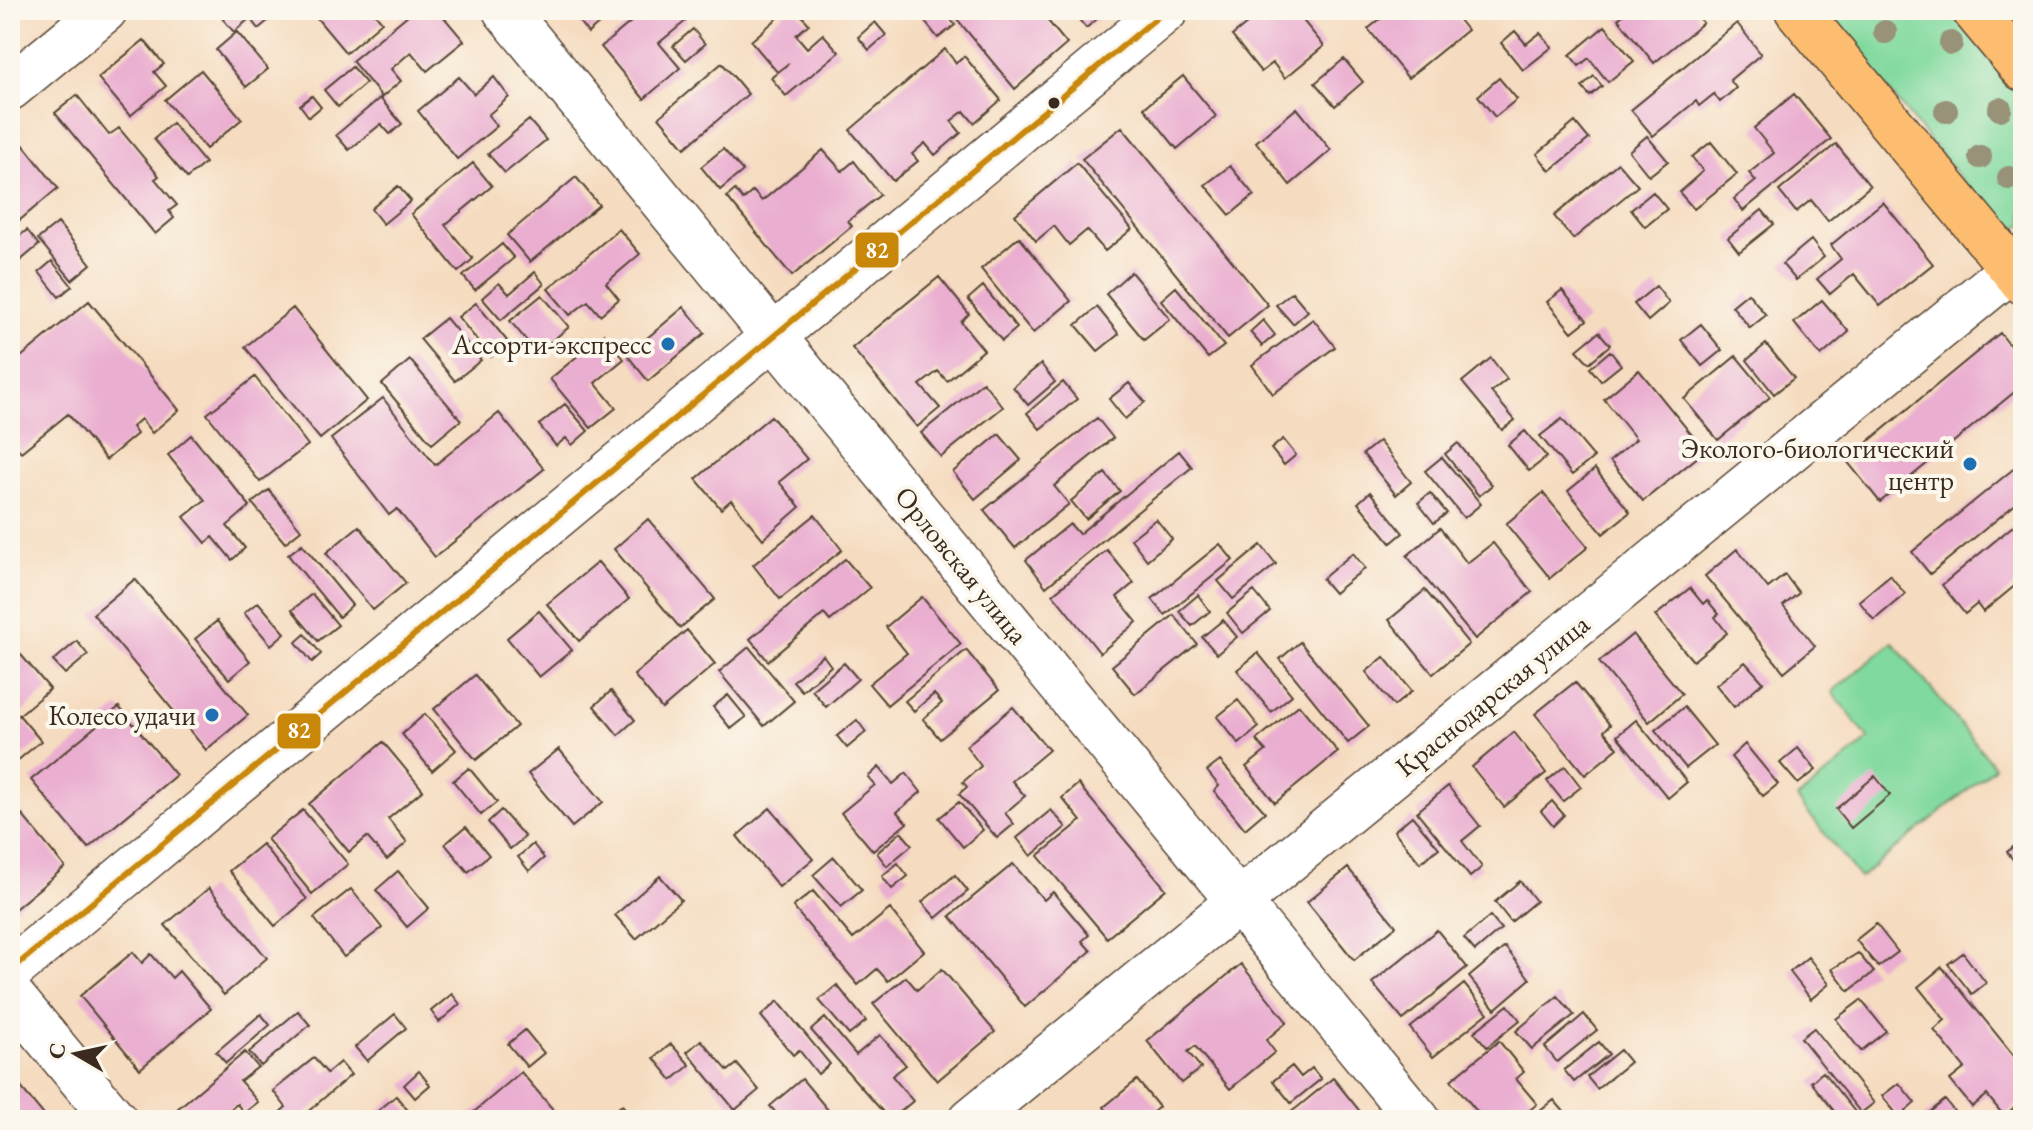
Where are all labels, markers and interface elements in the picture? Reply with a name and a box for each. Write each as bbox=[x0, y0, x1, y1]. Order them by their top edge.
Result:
unlabelled marker bbox=[1046, 95, 1062, 111]
line badge: 82 bbox=[854, 231, 900, 269]
text: 82 bbox=[865, 236, 889, 265]
place label: Ассорти-экспресс bbox=[451, 326, 652, 362]
marker: Ассорти-экспресс bbox=[659, 335, 677, 353]
place label: Эколого-биологический центр bbox=[1681, 430, 1954, 498]
marker: Эколого-биологический центр bbox=[1961, 455, 1979, 473]
street label: Орловская улица bbox=[887, 479, 1037, 652]
street label: Краснодарская улица bbox=[1388, 605, 1597, 784]
place label: Колесо удачи bbox=[48, 697, 196, 733]
marker: Колесо удачи bbox=[203, 706, 221, 724]
line badge: 82 bbox=[276, 712, 322, 750]
text: 82 bbox=[287, 716, 311, 745]
north arrow bbox=[36, 1014, 116, 1094]
text: С bbox=[41, 1041, 72, 1061]

